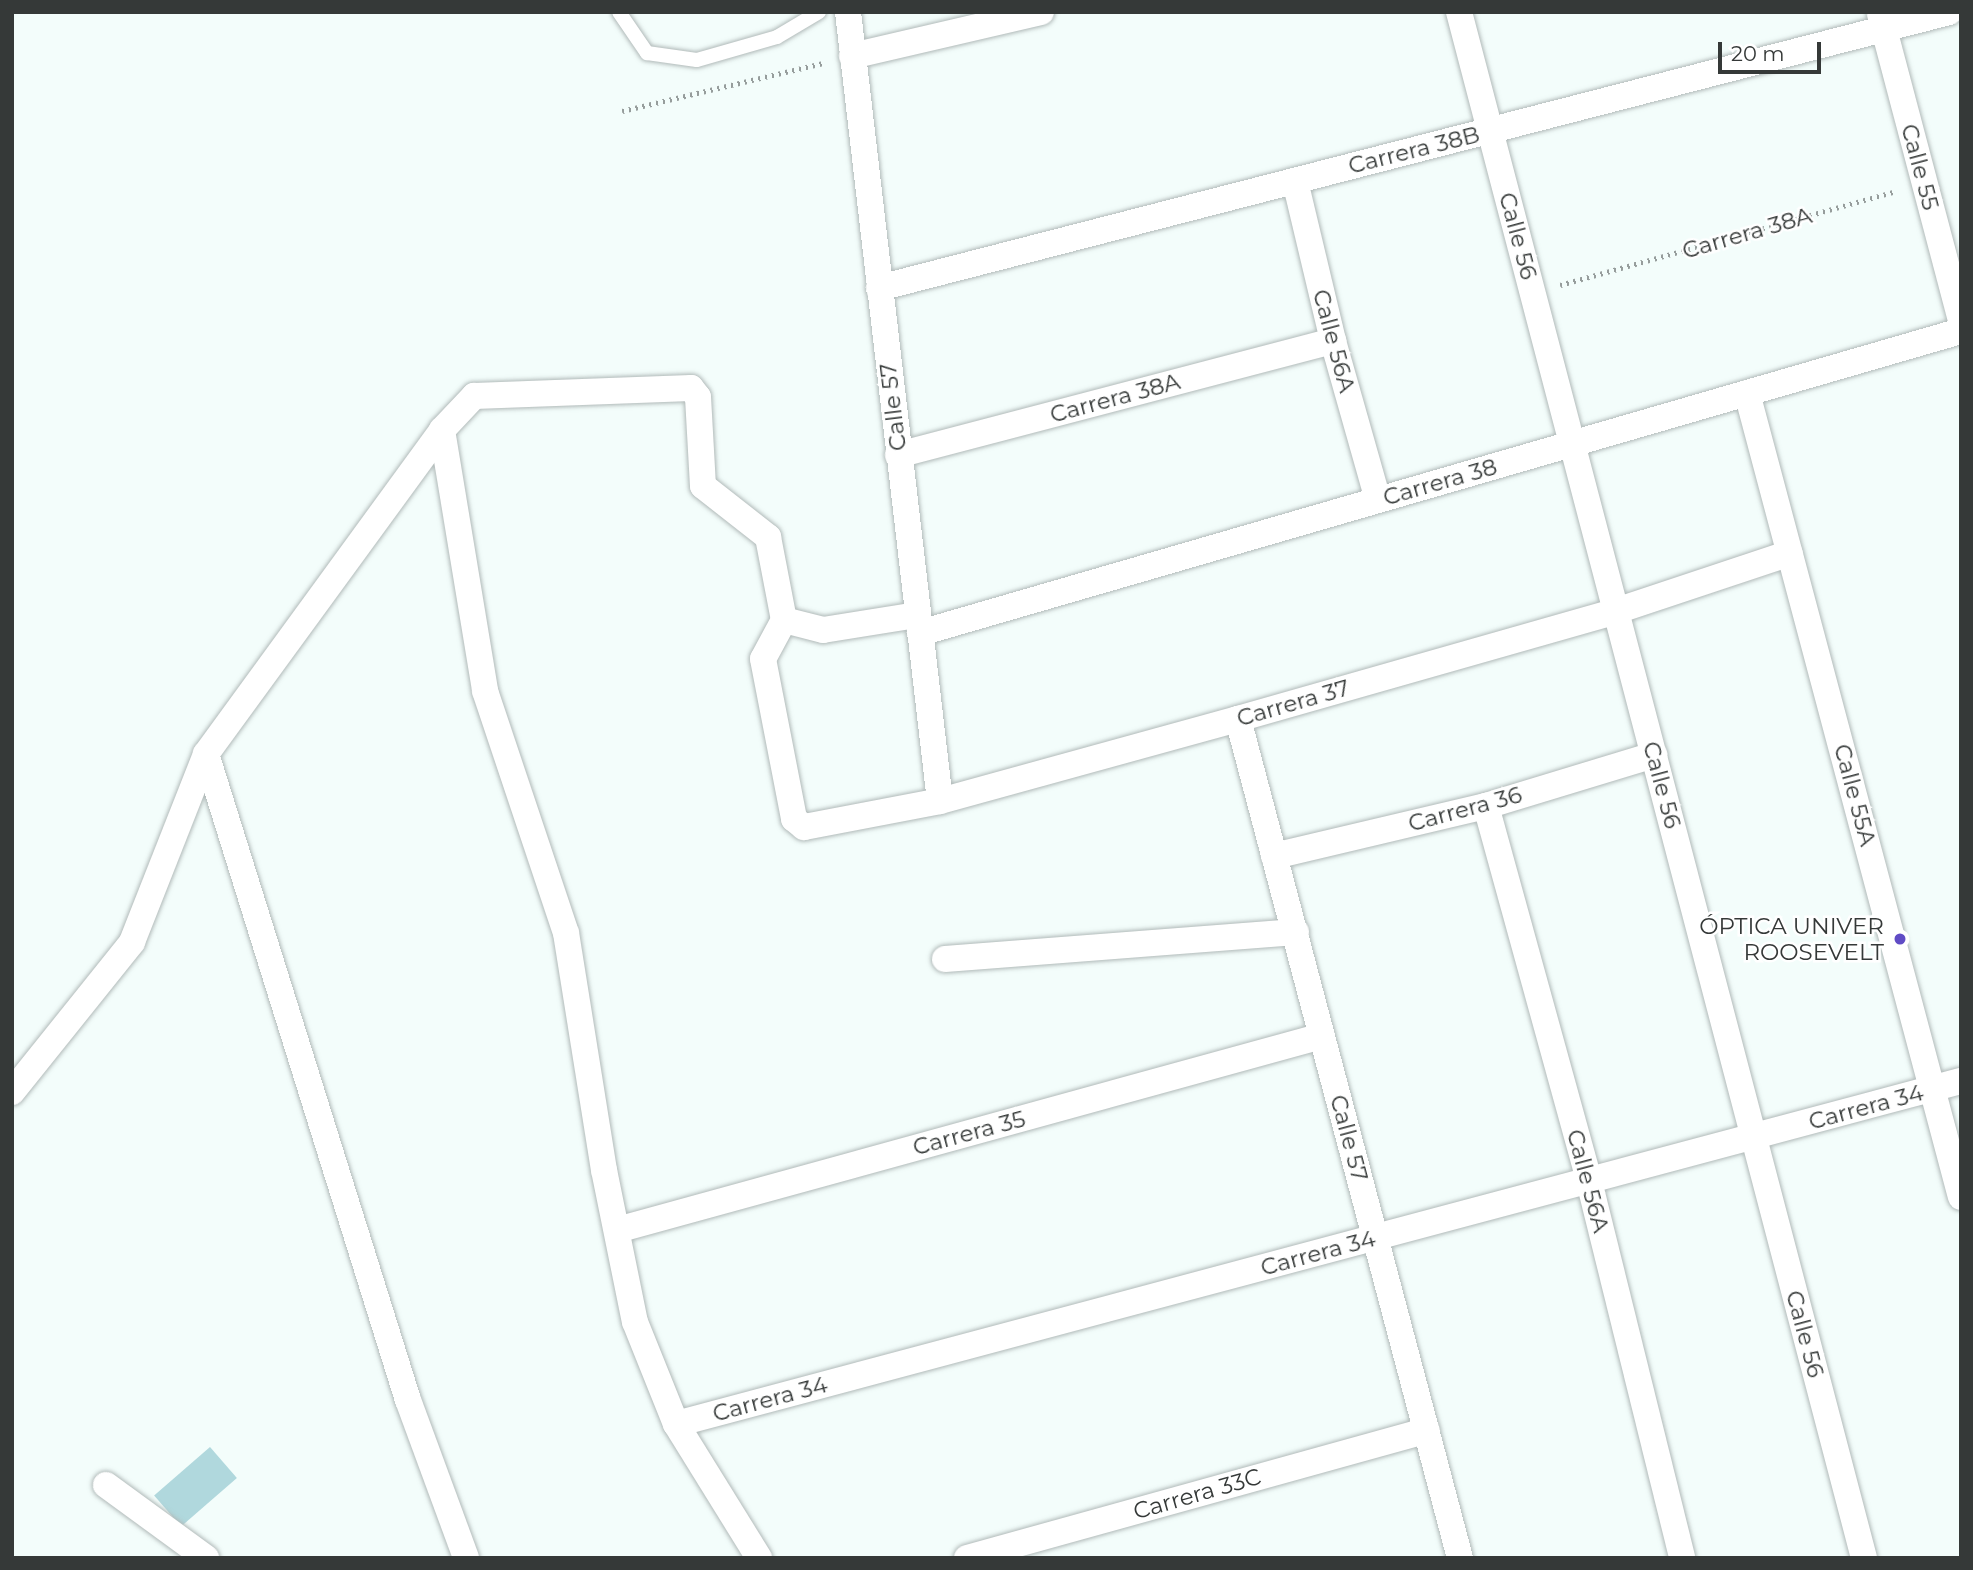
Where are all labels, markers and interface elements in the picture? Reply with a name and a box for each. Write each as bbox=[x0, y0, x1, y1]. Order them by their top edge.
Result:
scale bar bbox=[1721, 28, 1824, 72]
text: 20 m bbox=[1731, 41, 1785, 66]
street label: Carrera 38B bbox=[1345, 120, 1483, 180]
street label: Calle 55 bbox=[1895, 121, 1945, 213]
street label: Calle 56 bbox=[1493, 189, 1543, 283]
street label: Carrera 38A bbox=[1679, 201, 1815, 265]
street label: Calle 56A bbox=[1307, 286, 1361, 396]
street label: Calle 57 bbox=[874, 362, 912, 452]
street label: Carrera 38A bbox=[1047, 367, 1183, 429]
street label: Carrera 38 bbox=[1380, 453, 1500, 511]
street label: Carrera 37 bbox=[1234, 674, 1352, 732]
street label: Calle 56 bbox=[1637, 738, 1687, 832]
street label: Calle 55A bbox=[1828, 741, 1882, 849]
street label: Carrera 36 bbox=[1405, 781, 1525, 837]
place label: ÓPTICA UNIVER ROOSEVELT bbox=[1699, 912, 1884, 966]
marker: ÓPTICA UNIVER ROOSEVELT bbox=[1890, 929, 1910, 949]
street label: Carrera 34 bbox=[1806, 1078, 1926, 1136]
street label: Calle 57 bbox=[1324, 1092, 1374, 1184]
street label: Carrera 35 bbox=[910, 1105, 1028, 1161]
street label: Calle 56A bbox=[1561, 1126, 1615, 1236]
street label: Carrera 34 bbox=[1258, 1224, 1378, 1282]
street label: Calle 56 bbox=[1780, 1287, 1830, 1381]
street label: Carrera 34 bbox=[710, 1370, 830, 1428]
street label: Carrera 33C bbox=[1130, 1463, 1264, 1525]

